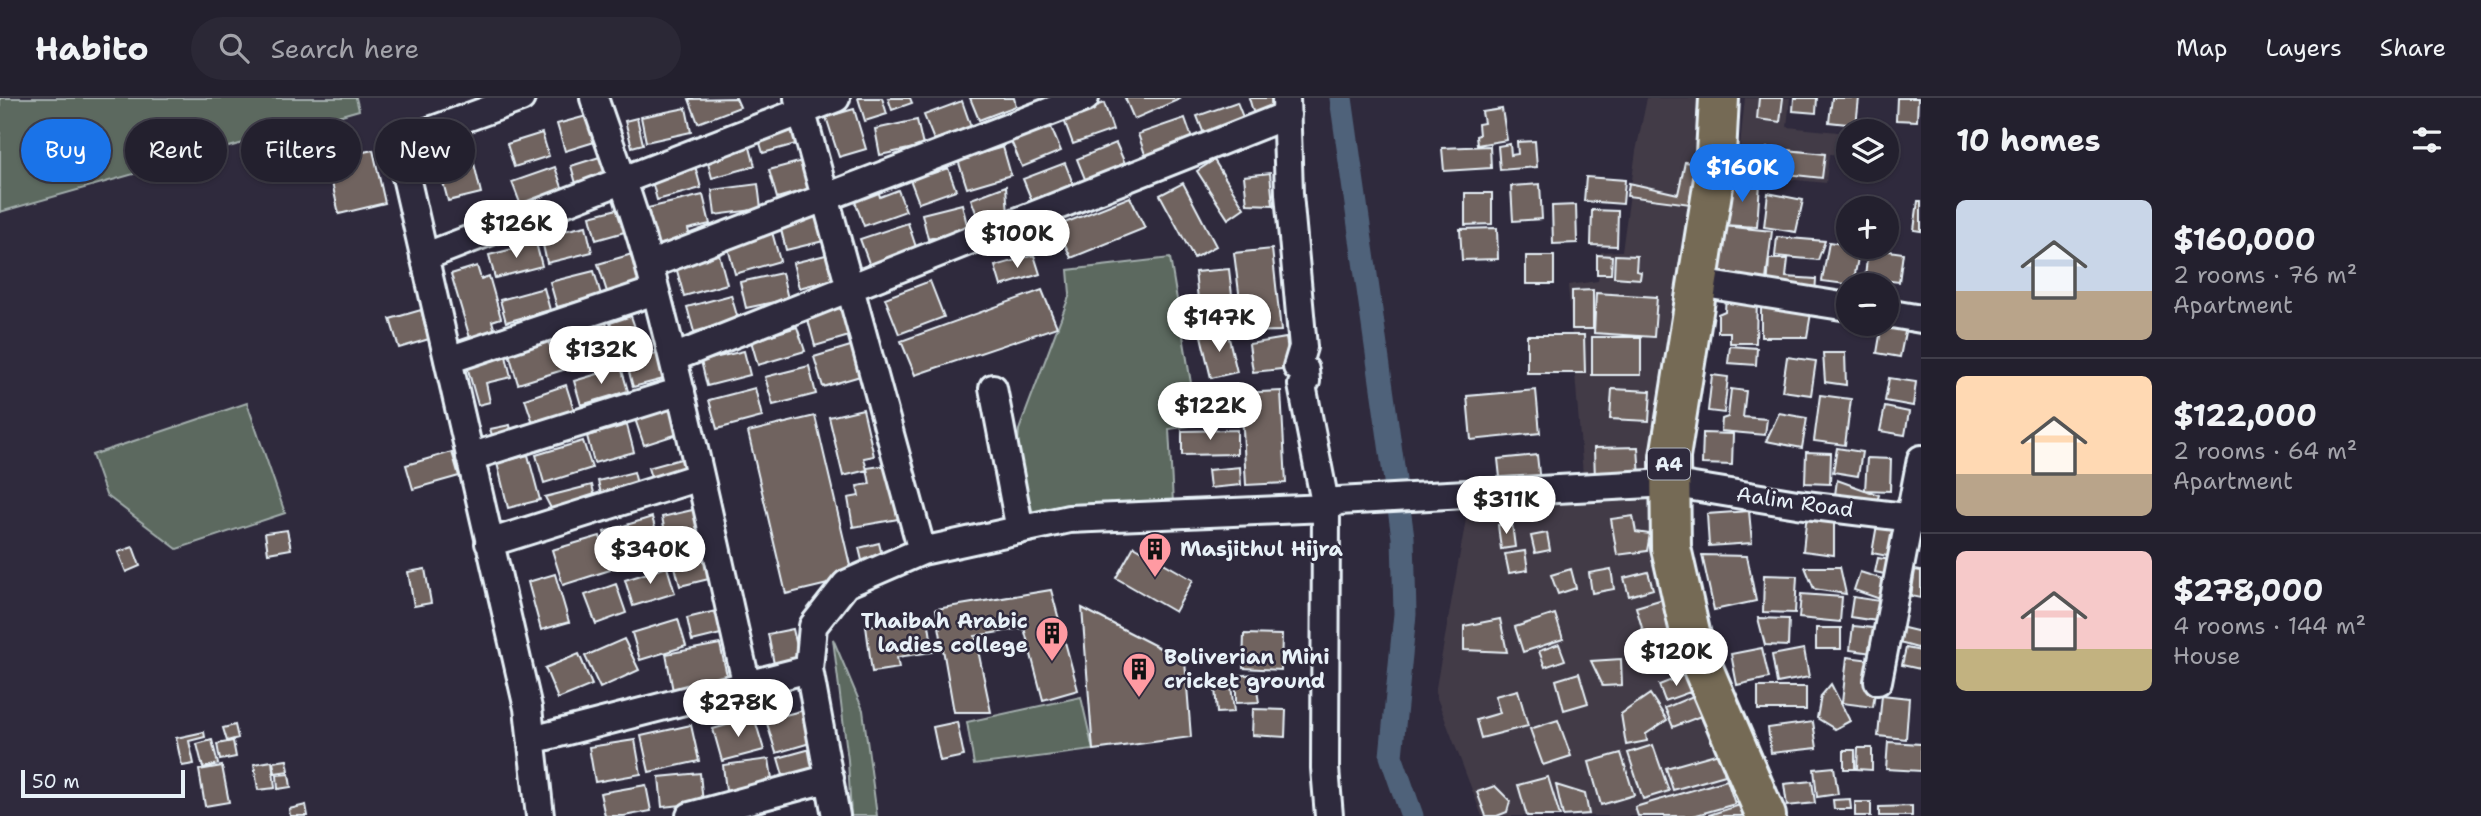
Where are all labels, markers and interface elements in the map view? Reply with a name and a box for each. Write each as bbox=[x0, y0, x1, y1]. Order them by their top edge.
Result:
search box bbox=[191, 17, 681, 80]
text: Habito bbox=[35, 26, 149, 71]
icon: search bbox=[215, 29, 253, 67]
text: Search here bbox=[271, 31, 419, 66]
text: Map bbox=[2176, 32, 2227, 64]
text: Layers bbox=[2265, 32, 2342, 64]
text: Share bbox=[2380, 32, 2446, 64]
chip: Buy bbox=[21, 119, 111, 182]
chip: Rent bbox=[125, 119, 227, 182]
chip: Filters bbox=[241, 119, 361, 182]
chip: New bbox=[375, 119, 475, 182]
map controls bbox=[1836, 119, 1899, 336]
button: layers bbox=[1836, 119, 1899, 182]
text: 10 homes bbox=[1956, 120, 2101, 161]
icon: filters bbox=[2408, 121, 2446, 159]
pin: $160K bbox=[1693, 144, 1791, 204]
text: $160K bbox=[1706, 152, 1778, 182]
button: + bbox=[1836, 196, 1899, 259]
pin: $126K bbox=[467, 200, 565, 260]
text: $126K bbox=[480, 208, 552, 238]
pin: $100K bbox=[968, 211, 1066, 270]
text: $100K bbox=[981, 218, 1053, 248]
text: $160,000 bbox=[2173, 219, 2316, 260]
icon: home bbox=[2012, 228, 2096, 312]
text: 2 rooms · 76 m² bbox=[2173, 260, 2357, 290]
button: − bbox=[1836, 273, 1899, 336]
text: Apartment bbox=[2173, 290, 2293, 320]
pin: $147K bbox=[1170, 294, 1268, 354]
text: $147K bbox=[1183, 302, 1255, 332]
pin: $132K bbox=[552, 327, 650, 386]
text: $132K bbox=[565, 334, 637, 364]
pin: $122K bbox=[1161, 382, 1259, 442]
text: $122K bbox=[1174, 390, 1246, 420]
text: $122,000 bbox=[2173, 395, 2317, 436]
icon: home bbox=[2012, 404, 2096, 488]
text: 2 rooms · 64 m² bbox=[2173, 436, 2357, 466]
road number: A4 bbox=[1648, 448, 1690, 480]
text: Apartment bbox=[2173, 466, 2293, 496]
pin: $311K bbox=[1457, 476, 1555, 536]
street label: Aalim Road bbox=[1735, 480, 1855, 524]
text: $311K bbox=[1473, 484, 1539, 514]
pin: $340K bbox=[601, 526, 699, 586]
building icon: Masjithul Hijra bbox=[1136, 530, 1174, 579]
text: $340K bbox=[610, 534, 690, 564]
place label: Masjithul Hijra bbox=[1180, 535, 1344, 563]
text: $278,000 bbox=[2173, 570, 2324, 611]
icon: home bbox=[2012, 579, 2096, 663]
place label: Thaibah Arabic ladies college bbox=[861, 607, 1028, 659]
text: 4 rooms · 144 m² bbox=[2173, 611, 2366, 641]
building icon: Thaibah Arabic ladies college bbox=[1033, 614, 1071, 663]
pin: $120K bbox=[1627, 628, 1725, 688]
text: $120K bbox=[1640, 636, 1712, 666]
text: House bbox=[2173, 641, 2241, 671]
place label: Boliverian Mini cricket ground bbox=[1164, 643, 1330, 695]
building icon: Boliverian Mini cricket ground bbox=[1120, 650, 1158, 699]
pin: $278K bbox=[689, 680, 787, 739]
text: $278K bbox=[699, 687, 777, 717]
scale bar bbox=[21, 767, 186, 799]
text: 50 m bbox=[32, 769, 80, 794]

